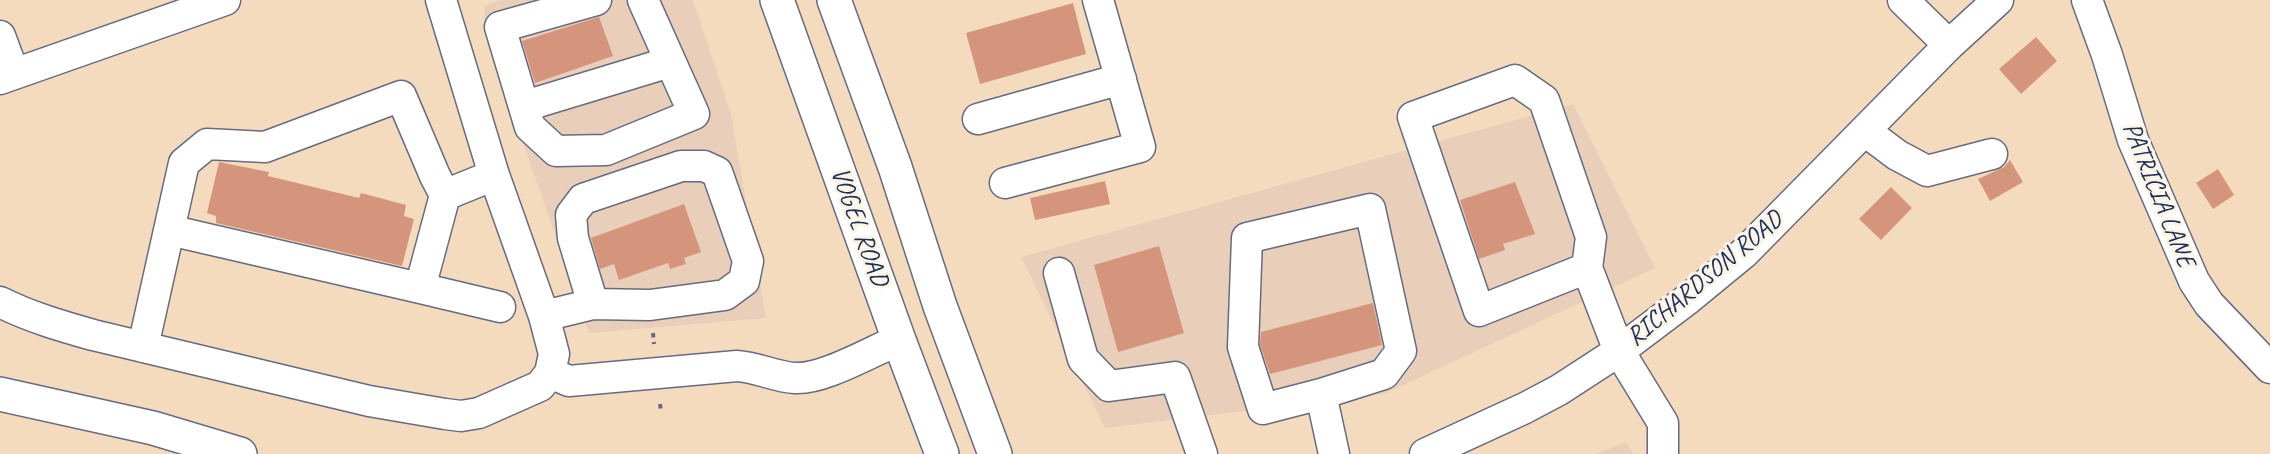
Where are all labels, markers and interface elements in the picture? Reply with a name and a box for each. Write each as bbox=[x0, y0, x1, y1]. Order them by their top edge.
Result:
street label: PATRICIA LANE bbox=[2115, 118, 2201, 272]
street label: VOGEL ROAD bbox=[823, 163, 895, 291]
street label: RICHARDSON ROAD bbox=[1621, 205, 1789, 353]

